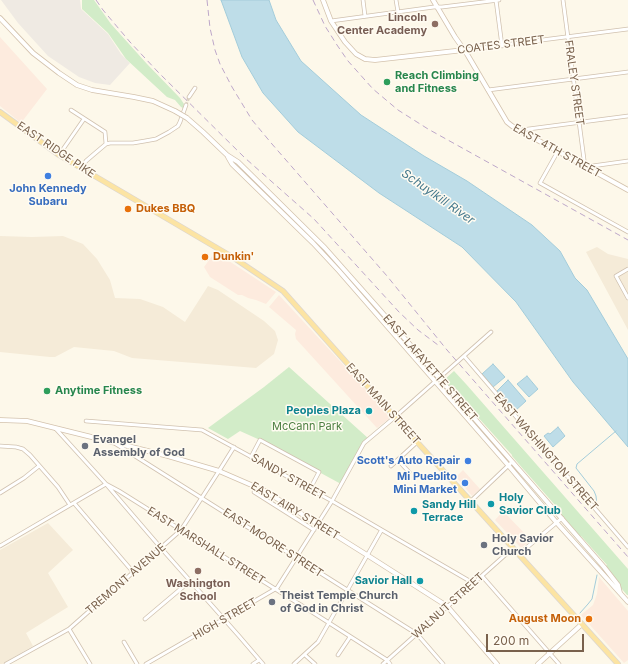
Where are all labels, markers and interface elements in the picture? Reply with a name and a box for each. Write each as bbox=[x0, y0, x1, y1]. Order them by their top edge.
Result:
place label: Lincoln Center Academy bbox=[337, 11, 427, 37]
marker: Lincoln Center Academy bbox=[430, 19, 440, 29]
street label: COATES STREET bbox=[456, 33, 546, 57]
street label: FRALEY STREET bbox=[561, 39, 587, 127]
place label: Reach Climbing and Fitness bbox=[395, 69, 479, 95]
marker: Reach Climbing and Fitness bbox=[382, 77, 392, 87]
street label: EAST RIDGE PIKE bbox=[14, 119, 98, 181]
street label: EAST 4TH STREET bbox=[511, 121, 603, 181]
water label: Schuylkill River bbox=[399, 167, 477, 227]
marker: John Kennedy Subaru bbox=[43, 171, 53, 181]
place label: John Kennedy Subaru bbox=[9, 182, 87, 208]
place label: Dukes BBQ bbox=[136, 202, 195, 216]
marker: Dukes BBQ bbox=[123, 204, 133, 214]
place label: Dunkin' bbox=[213, 250, 254, 264]
marker: Dunkin' bbox=[200, 252, 210, 262]
street label: EAST LAFAYETTE STREET bbox=[380, 312, 480, 424]
street label: EAST MAIN STREET bbox=[343, 361, 423, 447]
place label: Anytime Fitness bbox=[55, 384, 142, 398]
marker: Anytime Fitness bbox=[42, 386, 52, 396]
street label: EAST WASHINGTON STREET bbox=[491, 390, 601, 514]
place label: Peoples Plaza bbox=[286, 404, 361, 418]
marker: Peoples Plaza bbox=[364, 406, 374, 416]
park label: McCann Park bbox=[272, 420, 342, 434]
place label: Evangel Assembly of God bbox=[93, 433, 185, 459]
marker: Evangel Assembly of God bbox=[80, 441, 90, 451]
street label: SANDY STREET bbox=[249, 451, 327, 503]
place label: Scott's Auto Repair bbox=[357, 454, 460, 468]
marker: Scott's Auto Repair bbox=[463, 456, 473, 466]
place label: Mi Pueblito Mini Market bbox=[393, 470, 457, 496]
marker: Mi Pueblito Mini Market bbox=[460, 478, 470, 488]
street label: EAST AIRY STREET bbox=[248, 479, 342, 543]
place label: Holy Savior Club bbox=[499, 491, 561, 517]
place label: Sandy Hill Terrace bbox=[422, 498, 476, 524]
marker: Holy Savior Club bbox=[486, 499, 496, 509]
street label: EAST MARSHALL STREET bbox=[145, 504, 267, 588]
street label: EAST MOORE STREET bbox=[221, 506, 325, 580]
marker: Sandy Hill Terrace bbox=[409, 506, 419, 516]
place label: Holy Savior Church bbox=[492, 532, 553, 558]
marker: Holy Savior Church bbox=[479, 540, 489, 550]
street label: TREMONT AVENUE bbox=[83, 541, 169, 617]
marker: Washington School bbox=[193, 566, 203, 576]
street label: WALNUT STREET bbox=[409, 570, 487, 642]
place label: Savior Hall bbox=[355, 574, 412, 588]
marker: Savior Hall bbox=[415, 576, 425, 586]
place label: Washington School bbox=[166, 577, 230, 603]
place label: Theist Temple Church of God in Christ bbox=[280, 589, 398, 615]
street label: HIGH STREET bbox=[190, 595, 260, 643]
marker: Theist Temple Church of God in Christ bbox=[267, 597, 277, 607]
place label: August Moon bbox=[509, 612, 581, 626]
marker: August Moon bbox=[584, 614, 594, 624]
scale bar bbox=[488, 626, 586, 652]
text: 200 m bbox=[493, 633, 529, 648]

